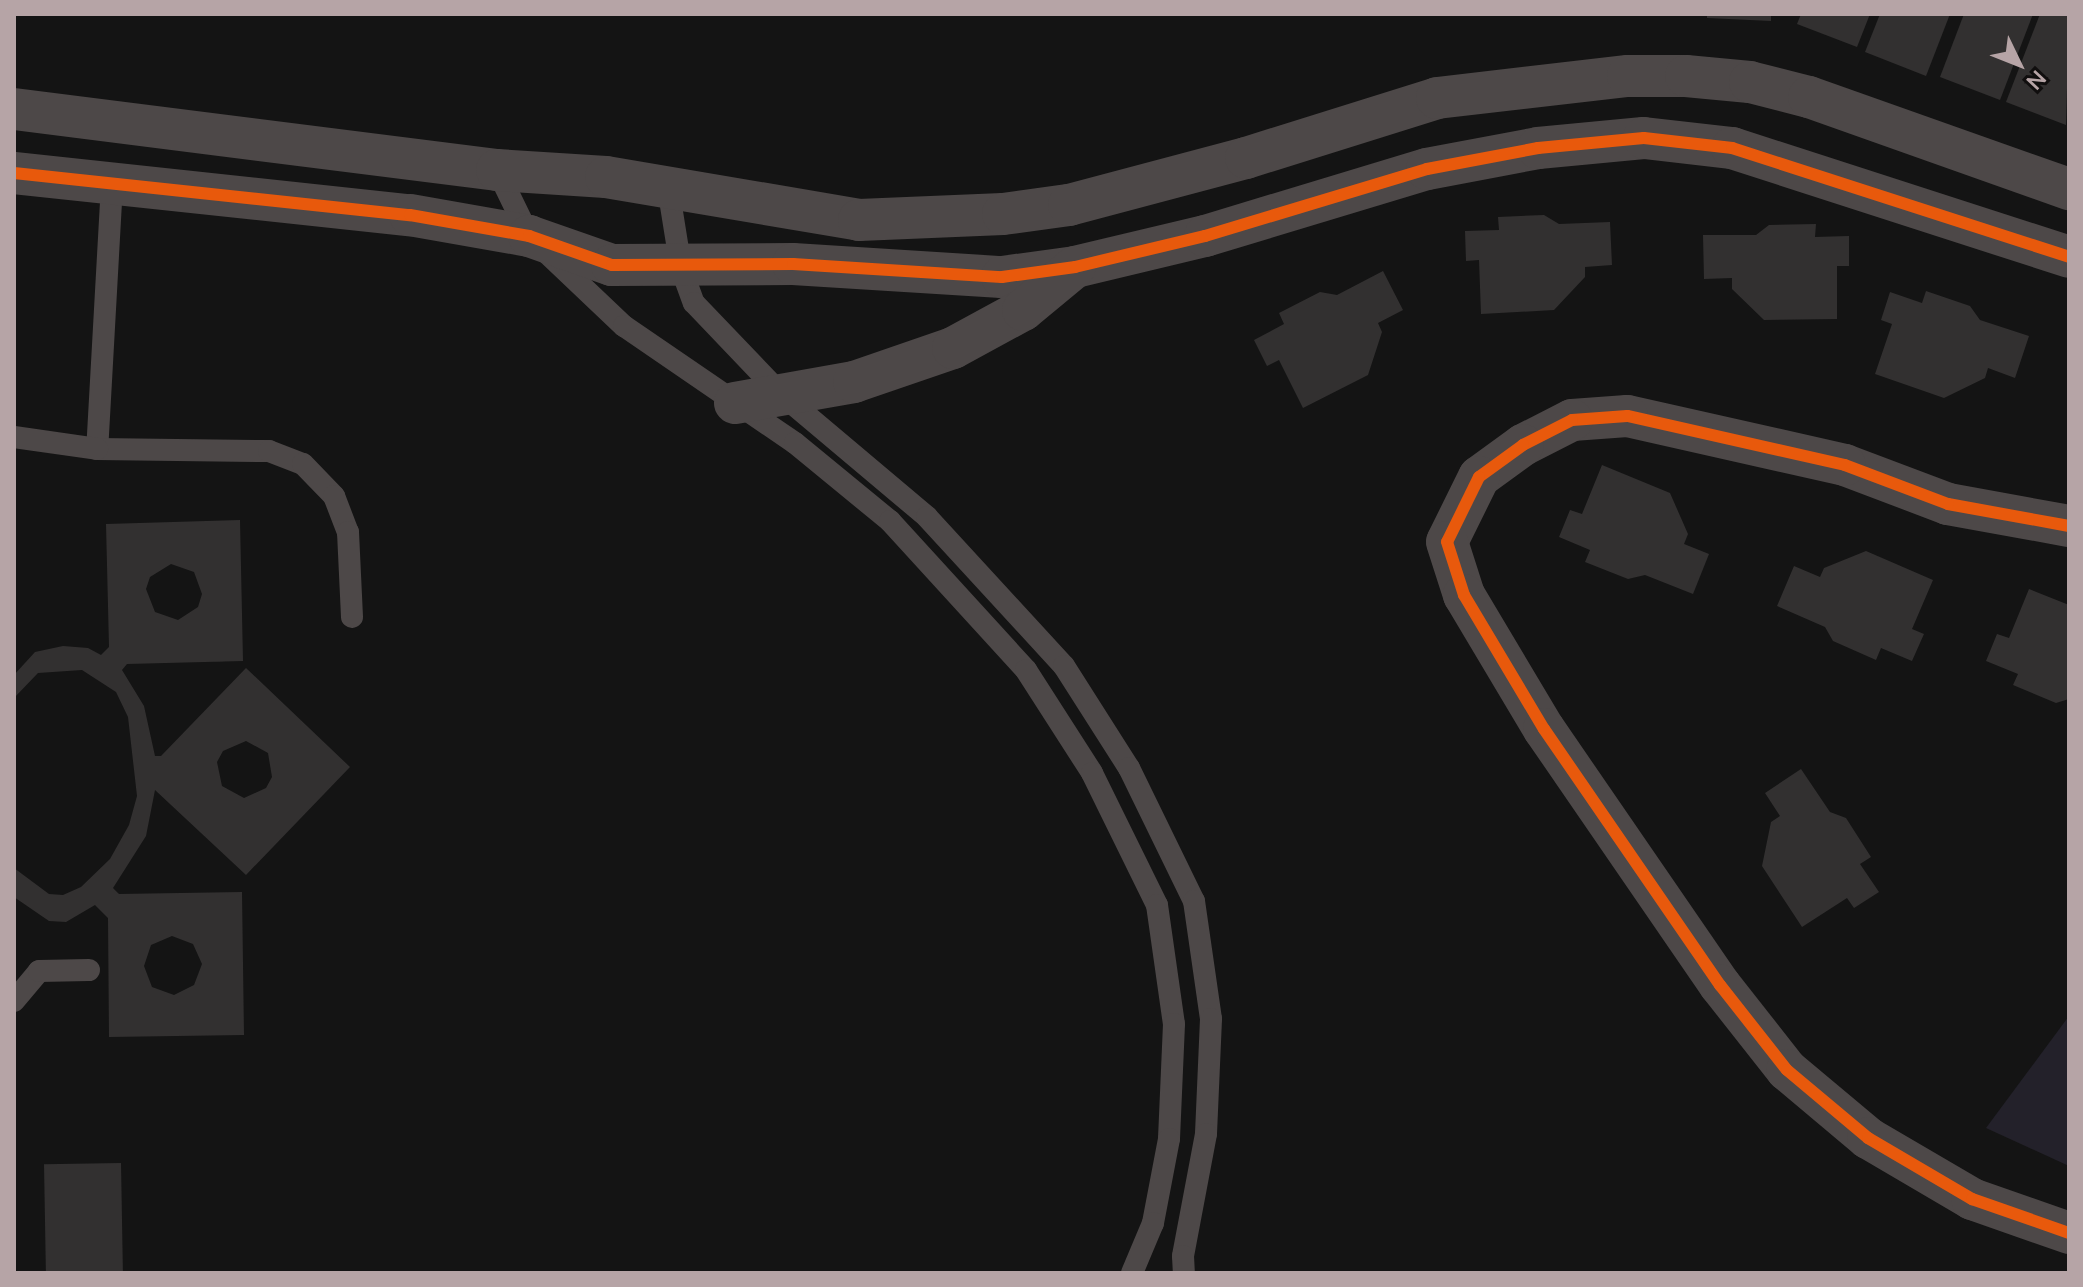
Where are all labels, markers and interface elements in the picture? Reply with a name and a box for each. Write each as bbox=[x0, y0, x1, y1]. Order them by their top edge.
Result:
north arrow bbox=[1979, 24, 2059, 104]
text: N bbox=[2021, 65, 2052, 96]

